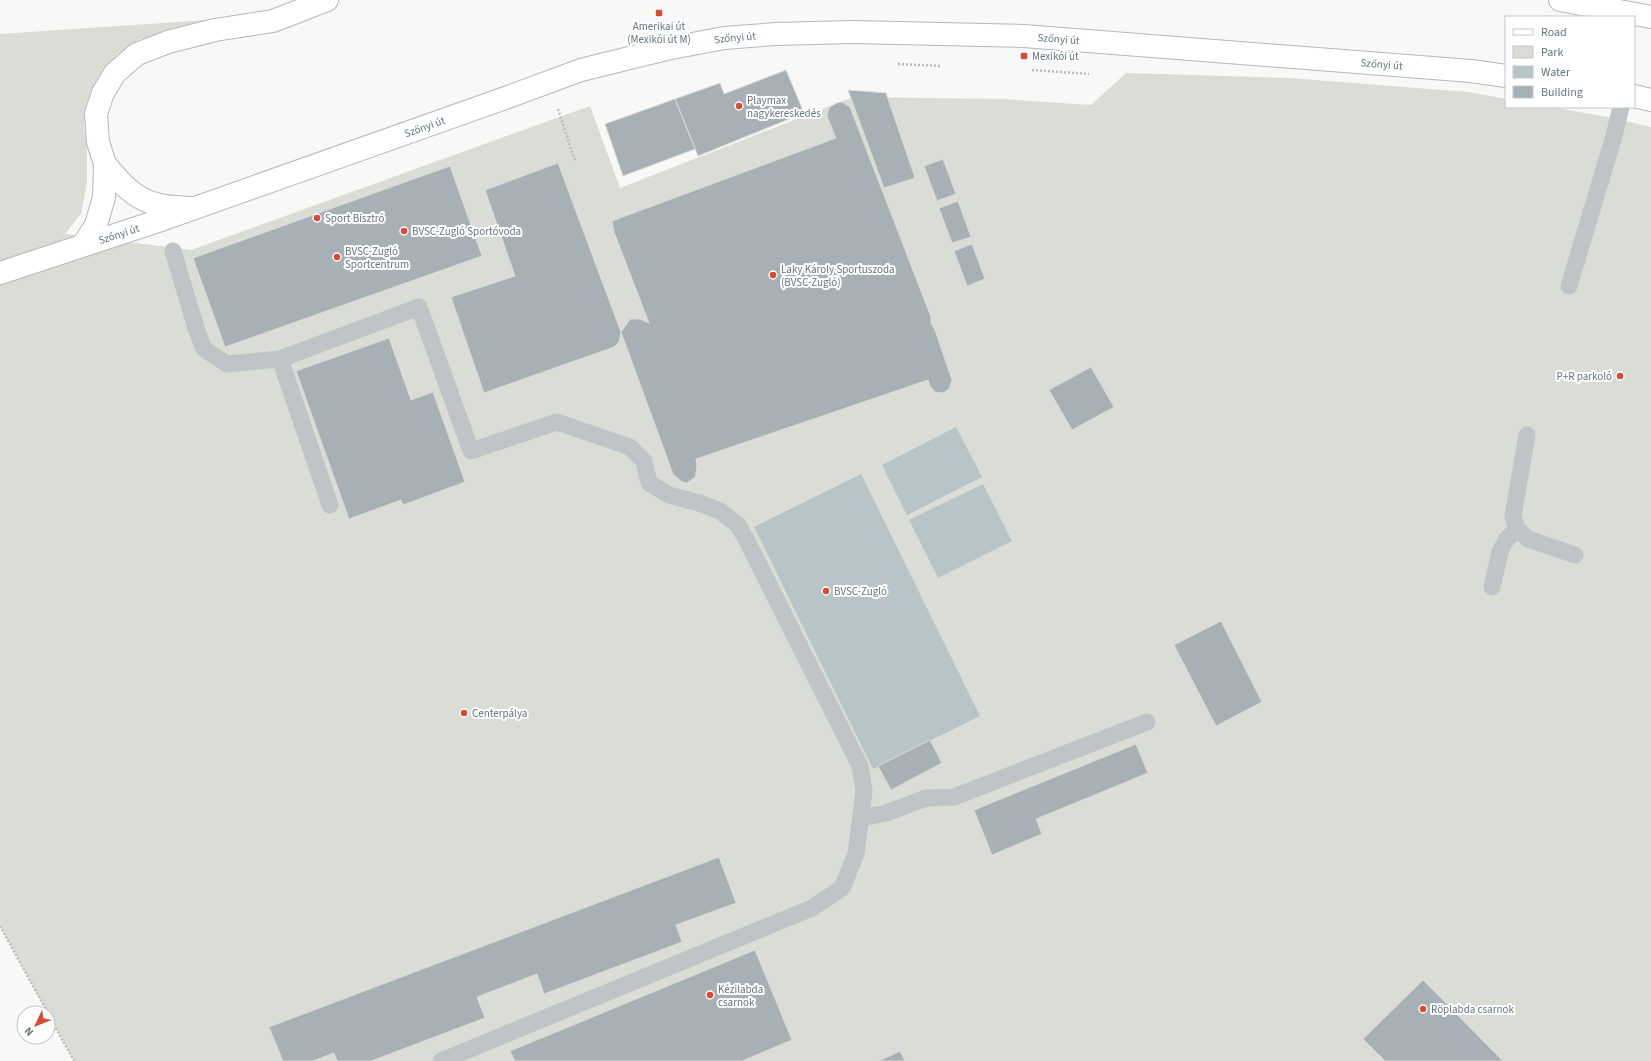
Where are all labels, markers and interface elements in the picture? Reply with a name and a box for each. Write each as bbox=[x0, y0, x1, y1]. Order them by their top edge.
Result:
marker: Amerikai út (Mexikói út M) bbox=[654, 8, 664, 18]
legend bbox=[1505, 16, 1635, 108]
place label: Amerikai út (Mexikói út M) bbox=[627, 19, 691, 47]
text: Road bbox=[1541, 24, 1567, 41]
street label: Szőnyi út bbox=[713, 29, 757, 48]
street label: Szőnyi út bbox=[1037, 30, 1080, 48]
text: Park bbox=[1541, 44, 1563, 61]
place label: Mexikói út bbox=[1032, 49, 1079, 64]
marker: Mexikói út bbox=[1019, 51, 1029, 61]
street label: Szőnyi út bbox=[1360, 55, 1403, 74]
text: Water bbox=[1541, 64, 1571, 81]
text: Building bbox=[1541, 84, 1583, 101]
place label: Playmax nagykereskedés bbox=[747, 93, 821, 121]
marker: Playmax nagykereskedés bbox=[734, 101, 744, 111]
street label: Szőnyi út bbox=[402, 113, 447, 141]
place label: Sport Bisztró bbox=[325, 211, 385, 226]
marker: Sport Bisztró bbox=[312, 213, 322, 223]
street label: Szőnyi út bbox=[96, 221, 142, 248]
place label: BVSC-Zugló Sportóvoda bbox=[412, 224, 521, 239]
marker: BVSC-Zugló Sportóvoda bbox=[399, 226, 409, 236]
place label: BVSC-Zugló Sportcentrum bbox=[345, 244, 409, 272]
marker: BVSC-Zugló Sportcentrum bbox=[332, 252, 342, 262]
place label: Laky Károly Sportuszoda (BVSC-Zugló) bbox=[781, 262, 895, 290]
marker: Laky Károly Sportuszoda (BVSC-Zugló) bbox=[768, 270, 778, 280]
place label: P+R parkoló bbox=[1557, 369, 1612, 384]
marker: P+R parkoló bbox=[1615, 371, 1625, 381]
place label: BVSC-Zugló bbox=[834, 584, 887, 599]
marker: BVSC-Zugló bbox=[821, 586, 831, 596]
place label: Centerpálya bbox=[472, 706, 527, 721]
marker: Centerpálya bbox=[459, 708, 469, 718]
place label: Kézilabda csarnok bbox=[718, 982, 763, 1010]
marker: Kézilabda csarnok bbox=[705, 990, 715, 1000]
place label: Röplabda csarnok bbox=[1431, 1002, 1514, 1017]
marker: Röplabda csarnok bbox=[1418, 1004, 1428, 1014]
north arrow bbox=[16, 1005, 56, 1045]
text: N bbox=[21, 1024, 37, 1039]

